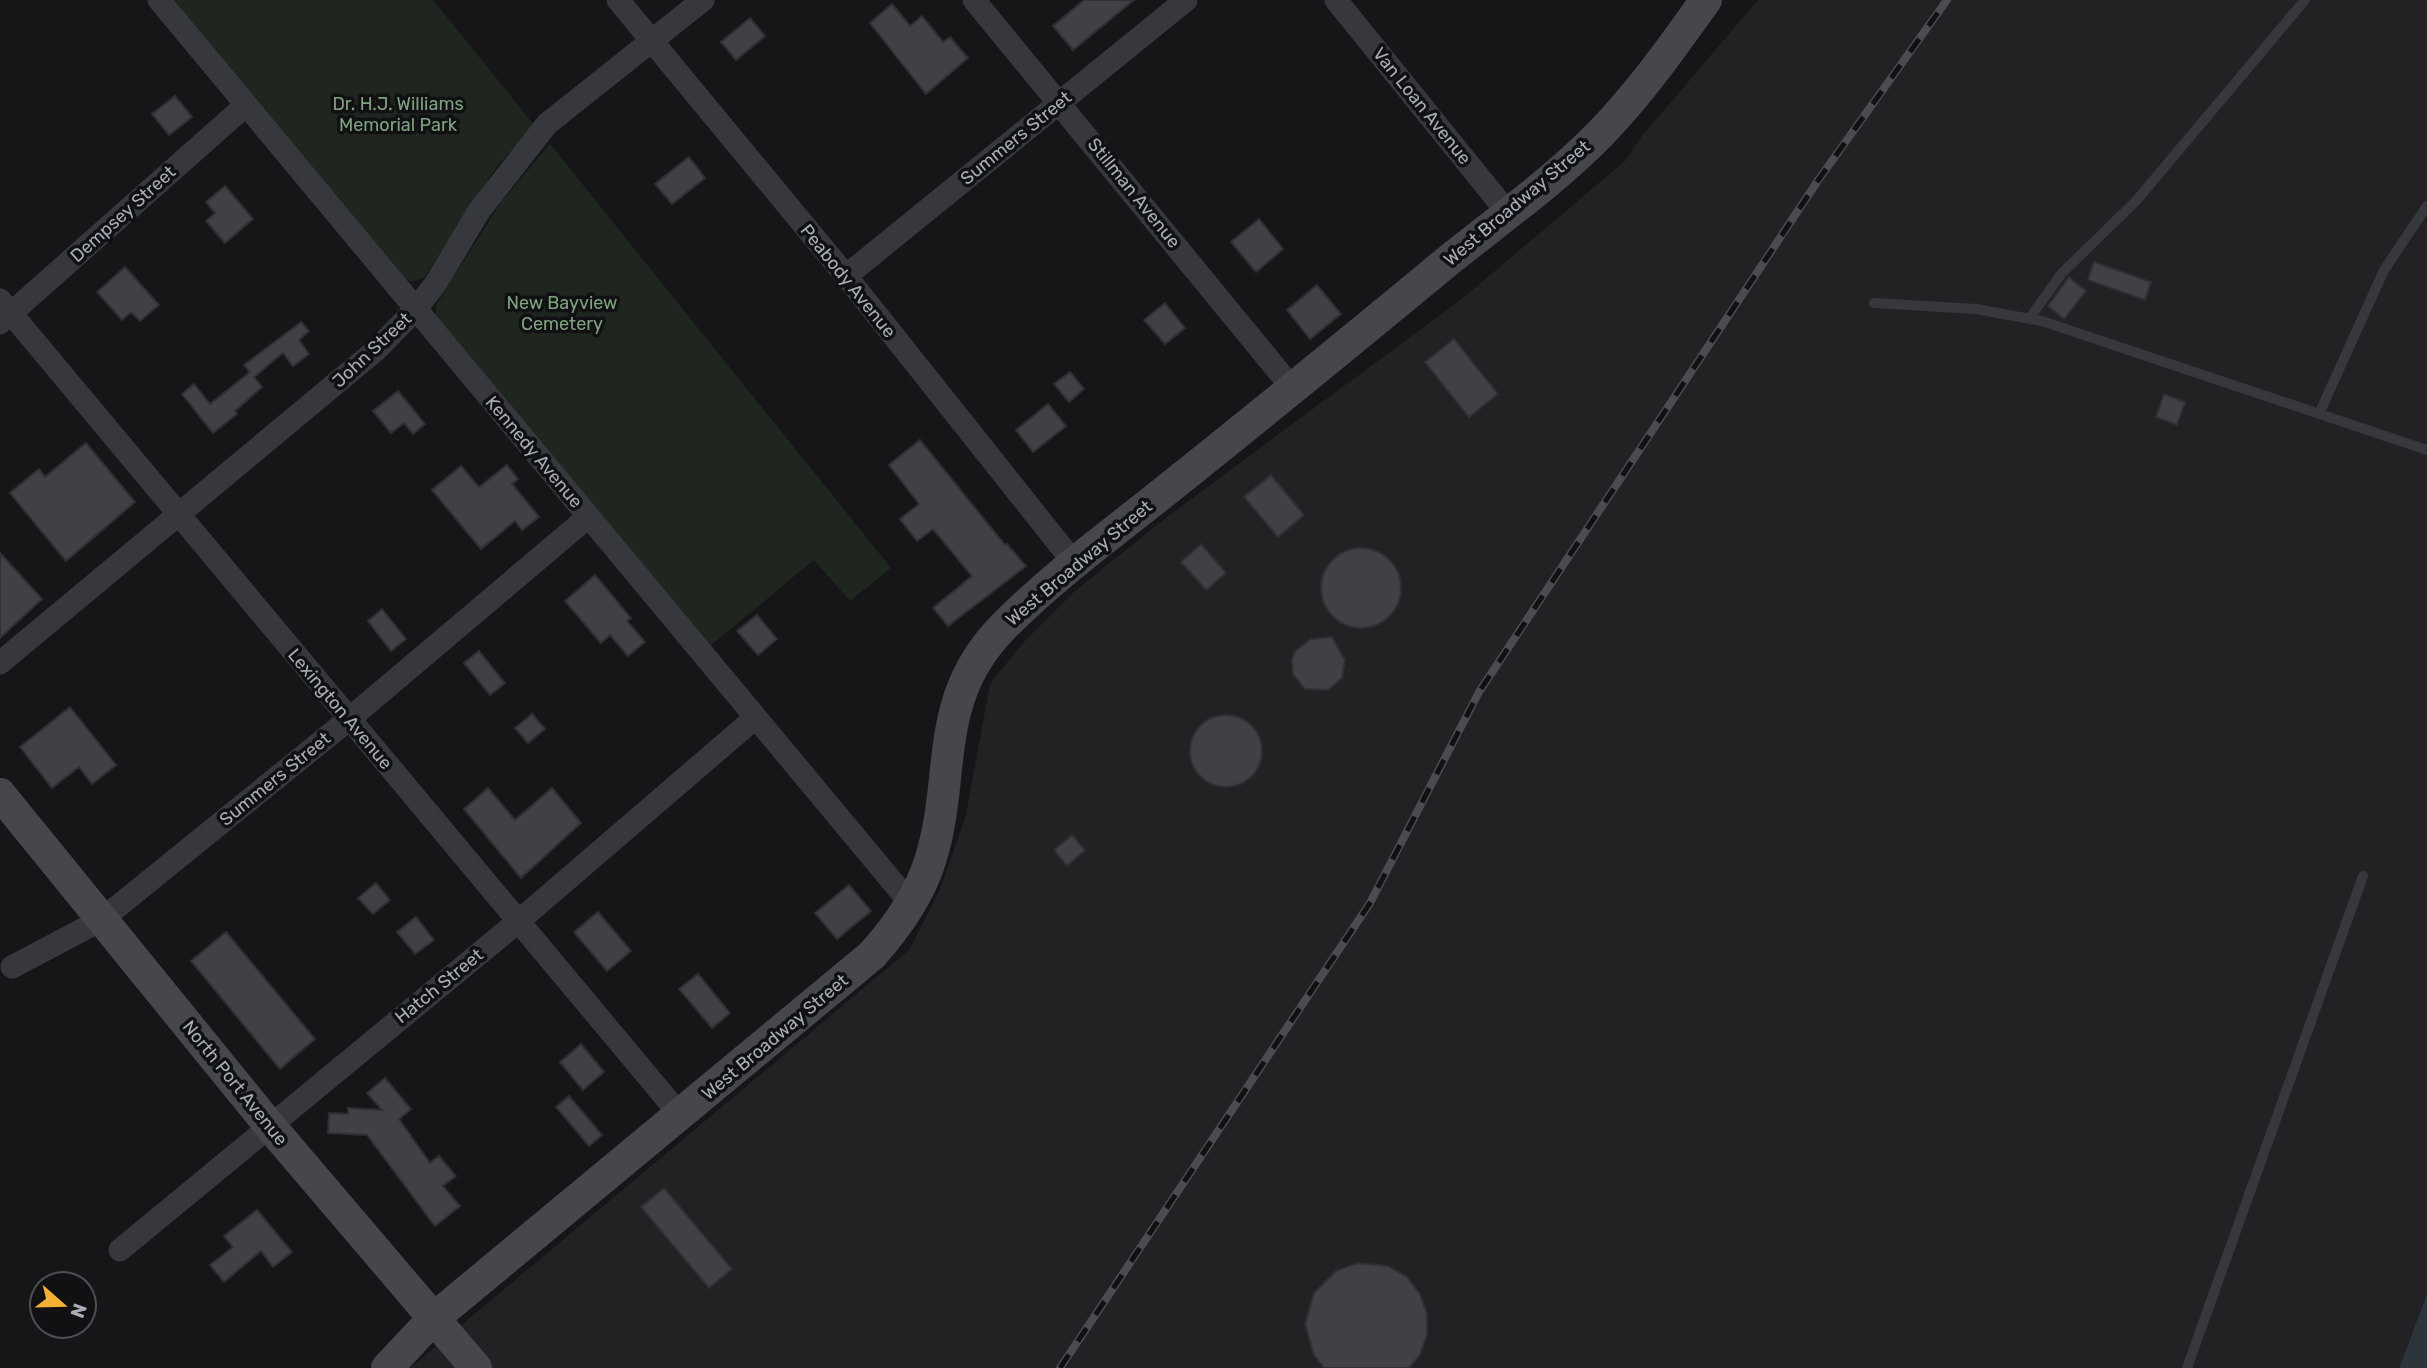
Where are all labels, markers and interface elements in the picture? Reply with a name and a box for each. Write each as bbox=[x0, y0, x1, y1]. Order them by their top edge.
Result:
street label: Van Loan Avenue bbox=[1368, 43, 1476, 169]
street label: Summers Street bbox=[956, 86, 1076, 190]
park label: Dr. H.J. Williams Memorial Park bbox=[332, 93, 464, 136]
street label: Stillman Avenue bbox=[1083, 134, 1185, 252]
street label: West Broadway Street bbox=[1439, 135, 1595, 271]
street label: Dempsey Street bbox=[66, 161, 180, 267]
street label: Peabody Avenue bbox=[796, 220, 900, 342]
park label: New Bayview Cemetery bbox=[506, 292, 618, 335]
street label: John Street bbox=[328, 308, 416, 392]
street label: Kennedy Avenue bbox=[481, 392, 587, 512]
street label: West Broadway Street bbox=[1001, 495, 1157, 631]
street label: Lexington Avenue bbox=[283, 644, 397, 774]
street label: Summers Street bbox=[215, 727, 335, 831]
street label: Hatch Street bbox=[390, 944, 488, 1028]
street label: West Broadway Street bbox=[697, 969, 853, 1105]
street label: North Port Avenue bbox=[178, 1016, 292, 1150]
north arrow bbox=[28, 1270, 98, 1340]
text: N bbox=[65, 1300, 92, 1321]

